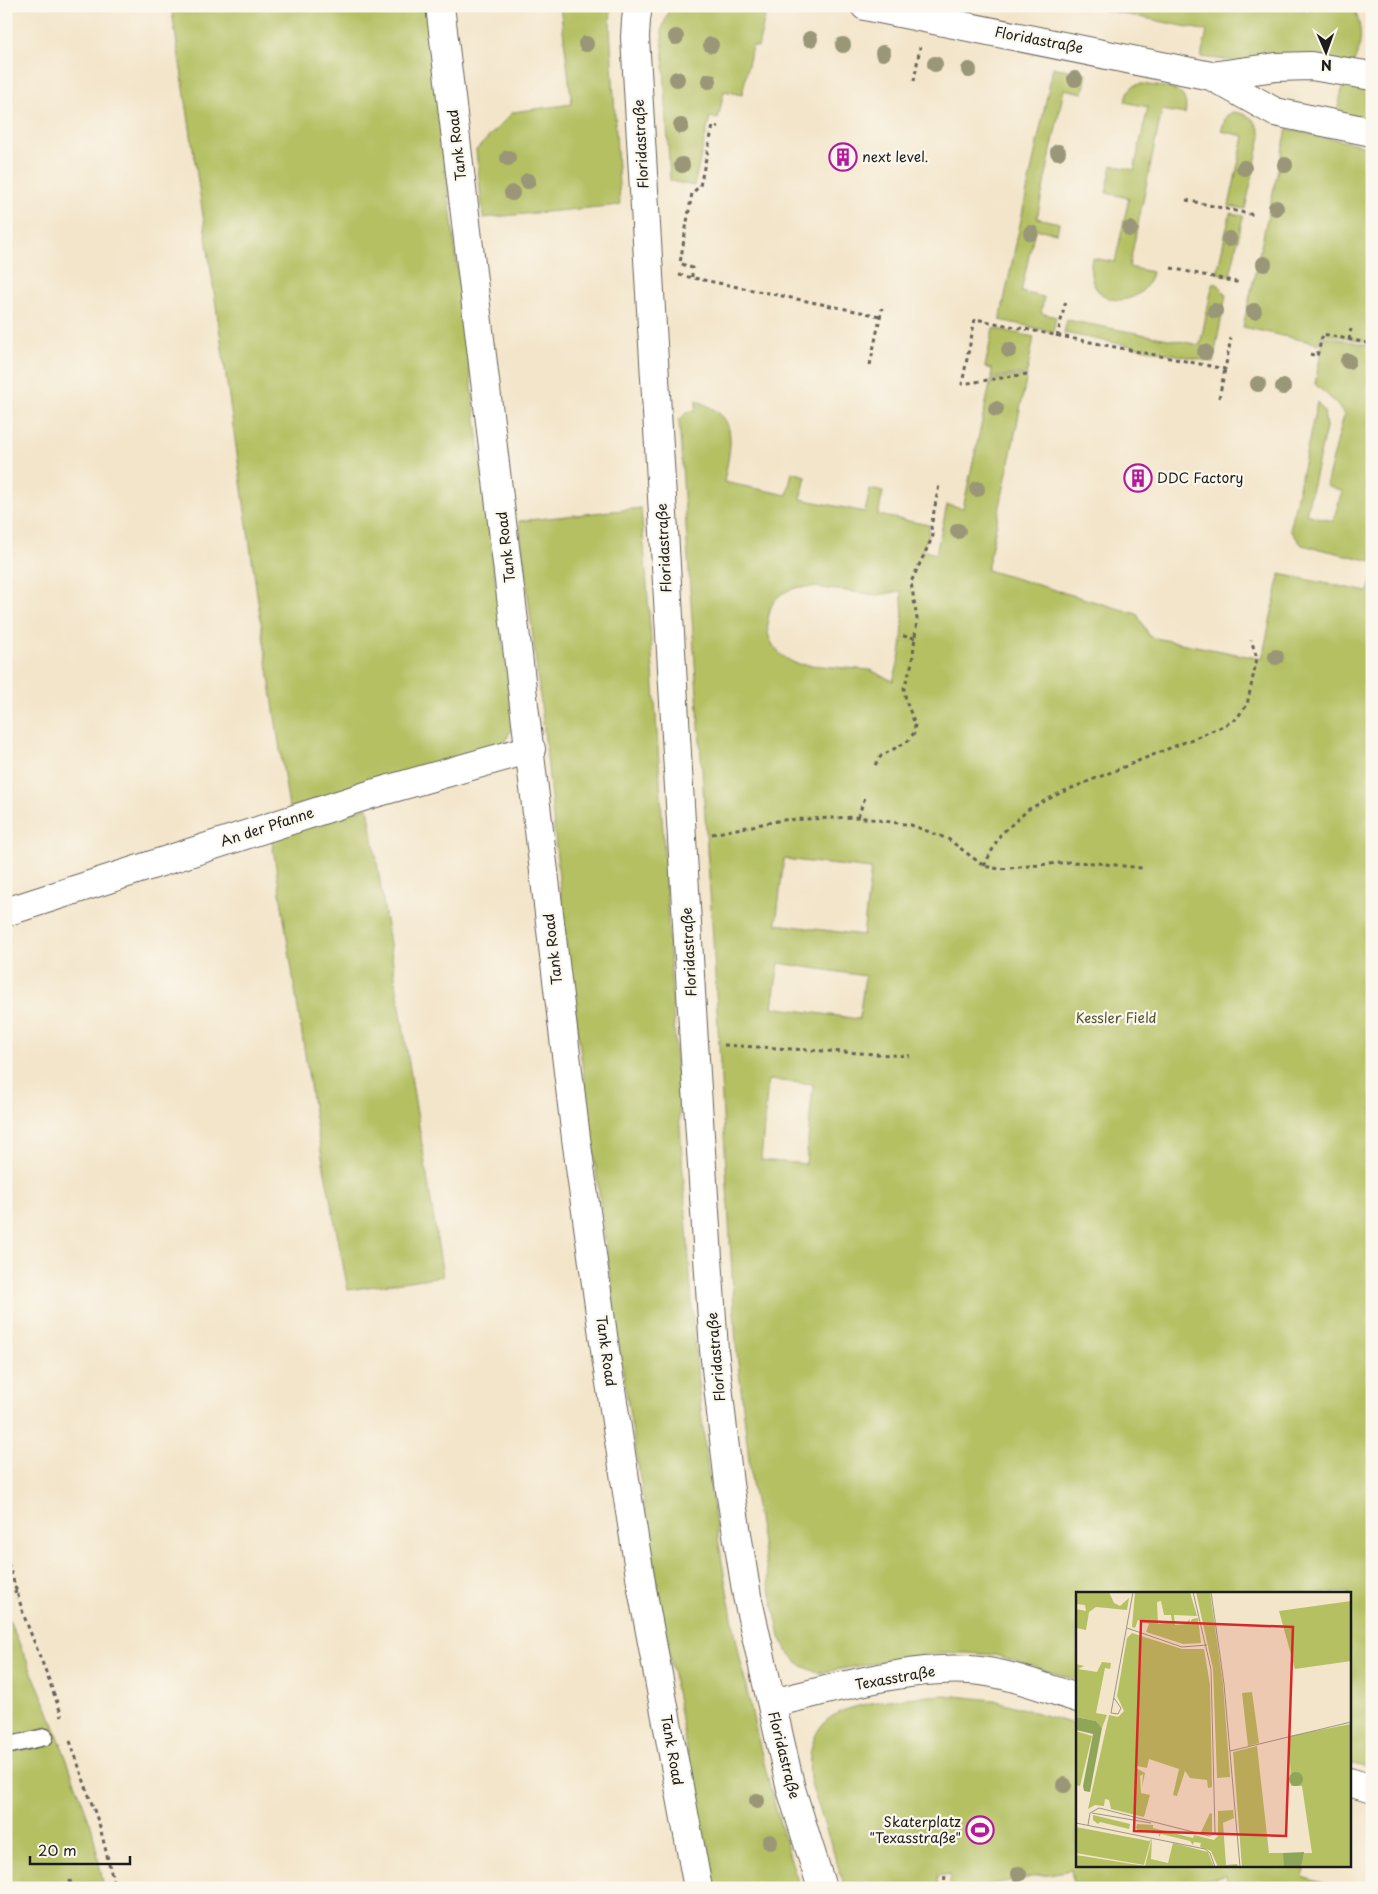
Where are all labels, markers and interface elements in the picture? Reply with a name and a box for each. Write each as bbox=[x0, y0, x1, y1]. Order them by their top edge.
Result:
street label: Floridastraße bbox=[993, 21, 1085, 58]
north arrow bbox=[1300, 28, 1350, 78]
text: N bbox=[1321, 55, 1332, 76]
street label: Floridastraße bbox=[628, 99, 653, 189]
street label: Tank Road bbox=[442, 108, 471, 182]
building icon: next level. bbox=[828, 142, 858, 172]
place label: next level. bbox=[862, 146, 929, 167]
building icon: DDC Factory bbox=[1123, 463, 1153, 493]
place label: DDC Factory bbox=[1157, 467, 1243, 488]
street label: Floridastraße bbox=[651, 503, 676, 593]
street label: Tank Road bbox=[491, 510, 520, 584]
street label: An der Pfanne bbox=[217, 801, 317, 852]
street label: Floridastraße bbox=[676, 907, 701, 997]
street label: Tank Road bbox=[538, 912, 567, 986]
park label: Kessler Field bbox=[1075, 1007, 1157, 1028]
street label: Floridastraße bbox=[701, 1311, 730, 1403]
street label: Tank Road bbox=[591, 1314, 622, 1388]
inset map bbox=[1076, 1592, 1350, 1866]
street label: Texasstraße bbox=[853, 1660, 937, 1695]
street label: Floridastraße bbox=[763, 1709, 806, 1801]
street label: Tank Road bbox=[656, 1713, 689, 1787]
place label: Skaterplatz "Texasstraße" bbox=[869, 1811, 961, 1848]
sports icon: Skaterplatz "Texasstraße" bbox=[965, 1815, 995, 1845]
scale bar bbox=[30, 1834, 130, 1866]
text: 20 m bbox=[38, 1838, 77, 1861]

